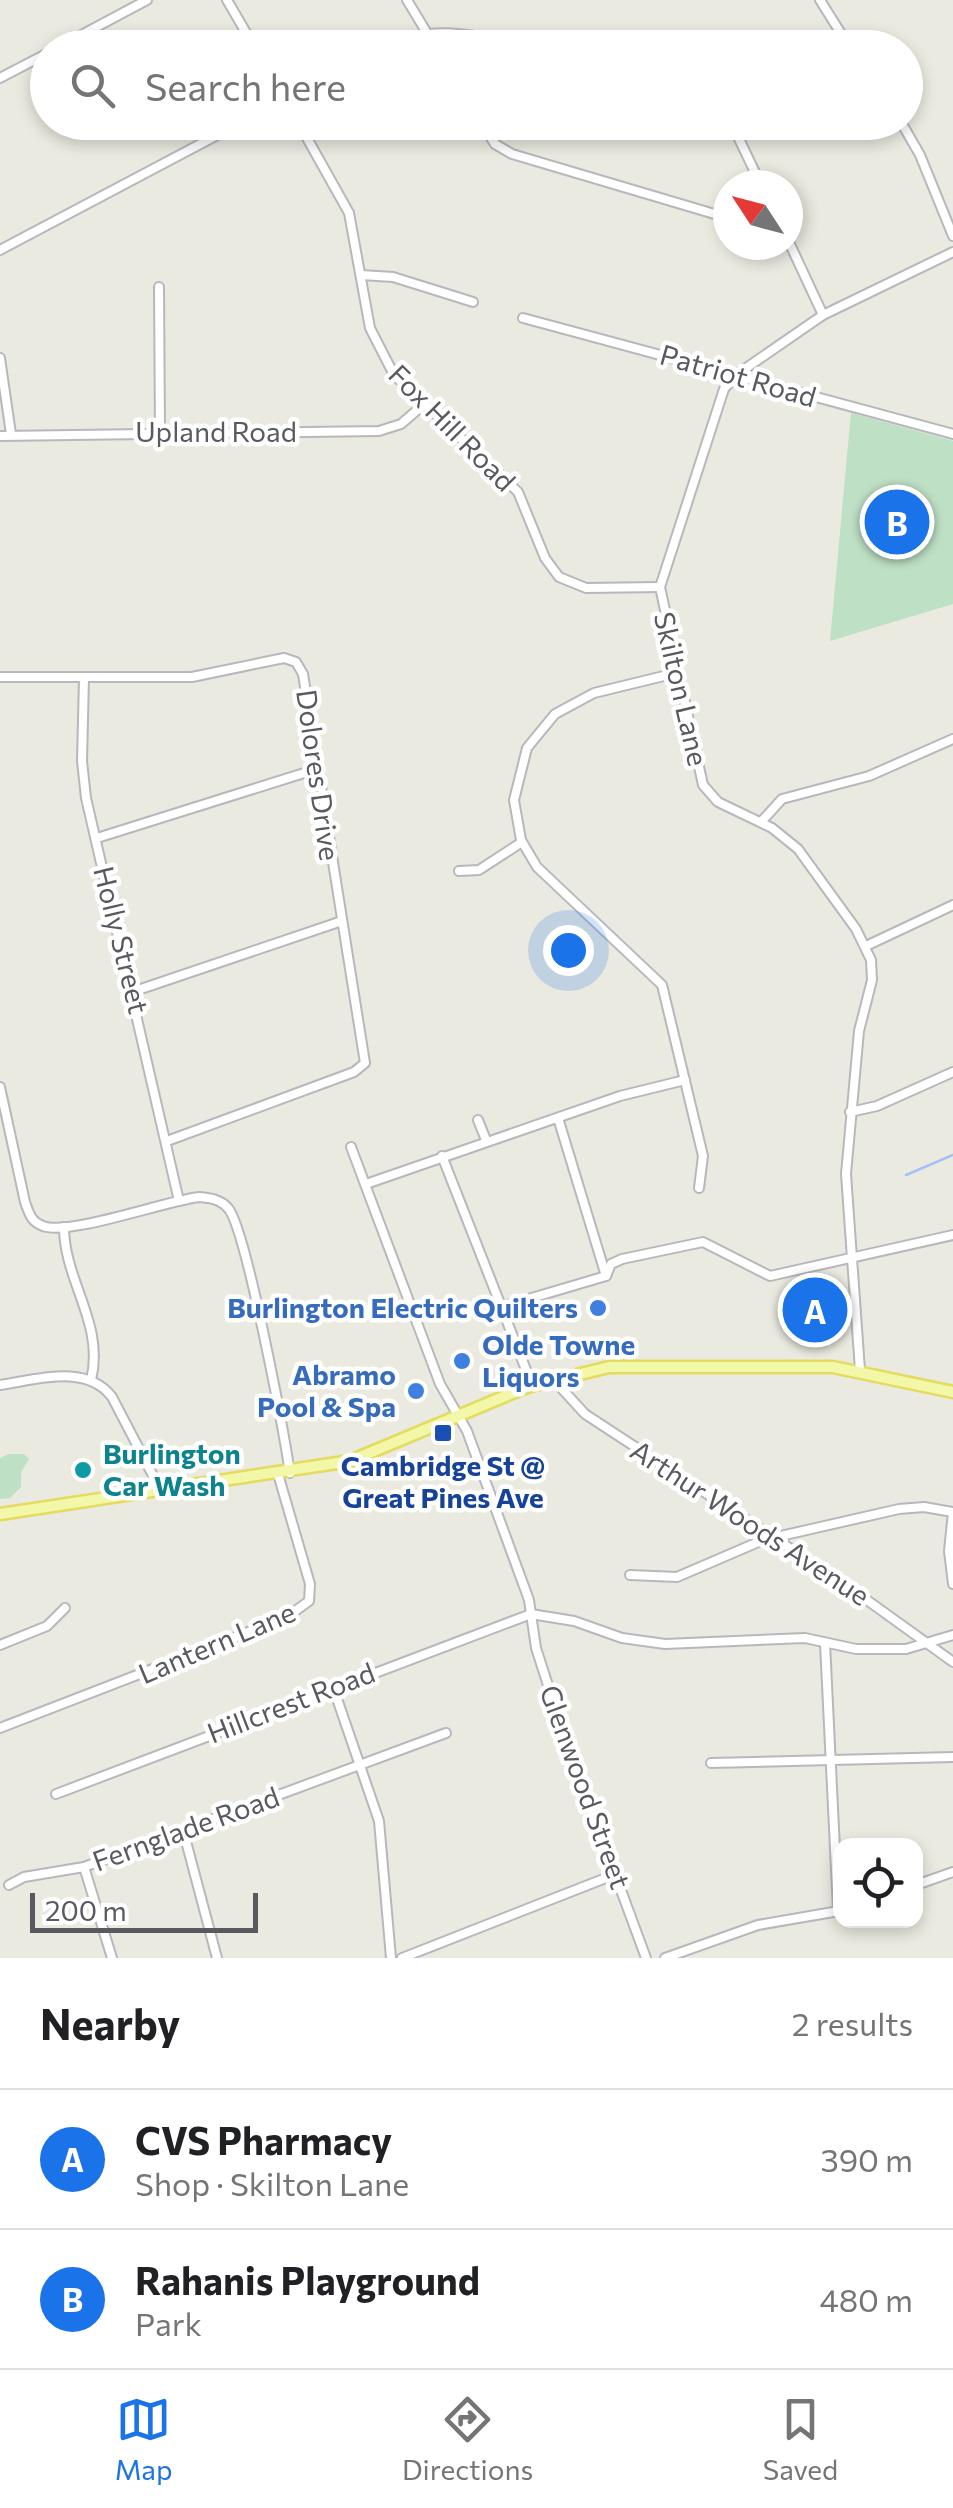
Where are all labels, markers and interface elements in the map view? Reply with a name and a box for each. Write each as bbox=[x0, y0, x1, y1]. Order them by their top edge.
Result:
search box bbox=[30, 30, 923, 140]
icon: search bbox=[65, 58, 120, 113]
text: Search here bbox=[145, 62, 346, 109]
north arrow bbox=[713, 170, 803, 260]
street label: Patriot Road bbox=[656, 337, 820, 414]
street label: Fox Hill Road bbox=[382, 357, 523, 498]
street label: Upland Road bbox=[135, 414, 297, 448]
pin: B bbox=[864, 484, 930, 560]
street label: Skilton Lane bbox=[648, 609, 716, 769]
street label: Dolores Drive bbox=[290, 687, 348, 863]
street label: Holly Street bbox=[87, 862, 157, 1017]
your location bbox=[543, 925, 594, 976]
pin: A bbox=[782, 1272, 848, 1348]
place label: Burlington Electric Quilters bbox=[227, 1290, 578, 1324]
marker: Burlington Electric Quilters bbox=[587, 1297, 609, 1319]
place label: Olde Towne Liquors bbox=[482, 1327, 635, 1393]
marker: Olde Towne Liquors bbox=[451, 1350, 473, 1372]
place label: Abramo Pool & Spa bbox=[257, 1357, 396, 1423]
marker: Abramo Pool & Spa bbox=[405, 1380, 427, 1402]
marker: Cambridge St @ Great Pines Ave bbox=[432, 1422, 454, 1444]
street label: Arthur Woods Avenue bbox=[625, 1432, 876, 1612]
place label: Burlington Car Wash bbox=[103, 1436, 241, 1502]
place label: Cambridge St @ Great Pines Ave bbox=[341, 1448, 545, 1514]
marker: Burlington Car Wash bbox=[72, 1459, 94, 1481]
street label: Lantern Lane bbox=[133, 1594, 300, 1690]
street label: Hillcrest Road bbox=[202, 1655, 379, 1750]
street label: Glenwood Street bbox=[533, 1680, 639, 1893]
street label: Fernglade Road bbox=[88, 1779, 284, 1878]
map controls bbox=[833, 1838, 923, 1928]
button: locate bbox=[833, 1838, 923, 1928]
scale bar bbox=[30, 1888, 258, 1932]
text: 200 m bbox=[45, 1893, 127, 1927]
text: Nearby bbox=[40, 1997, 180, 2049]
text: 2 results bbox=[792, 2003, 913, 2043]
text: CVS Pharmacy bbox=[135, 2116, 392, 2163]
text: A bbox=[61, 2139, 84, 2179]
text: 390 m bbox=[820, 2139, 913, 2179]
text: Shop · Skilton Lane bbox=[135, 2163, 409, 2203]
text: Rahanis Playground bbox=[135, 2256, 480, 2303]
text: B bbox=[62, 2279, 83, 2319]
text: 480 m bbox=[819, 2279, 913, 2319]
text: Park bbox=[135, 2303, 202, 2343]
tab: Map bbox=[115, 2392, 172, 2486]
tab: Directions bbox=[402, 2392, 533, 2486]
tab: Saved bbox=[763, 2392, 838, 2486]

